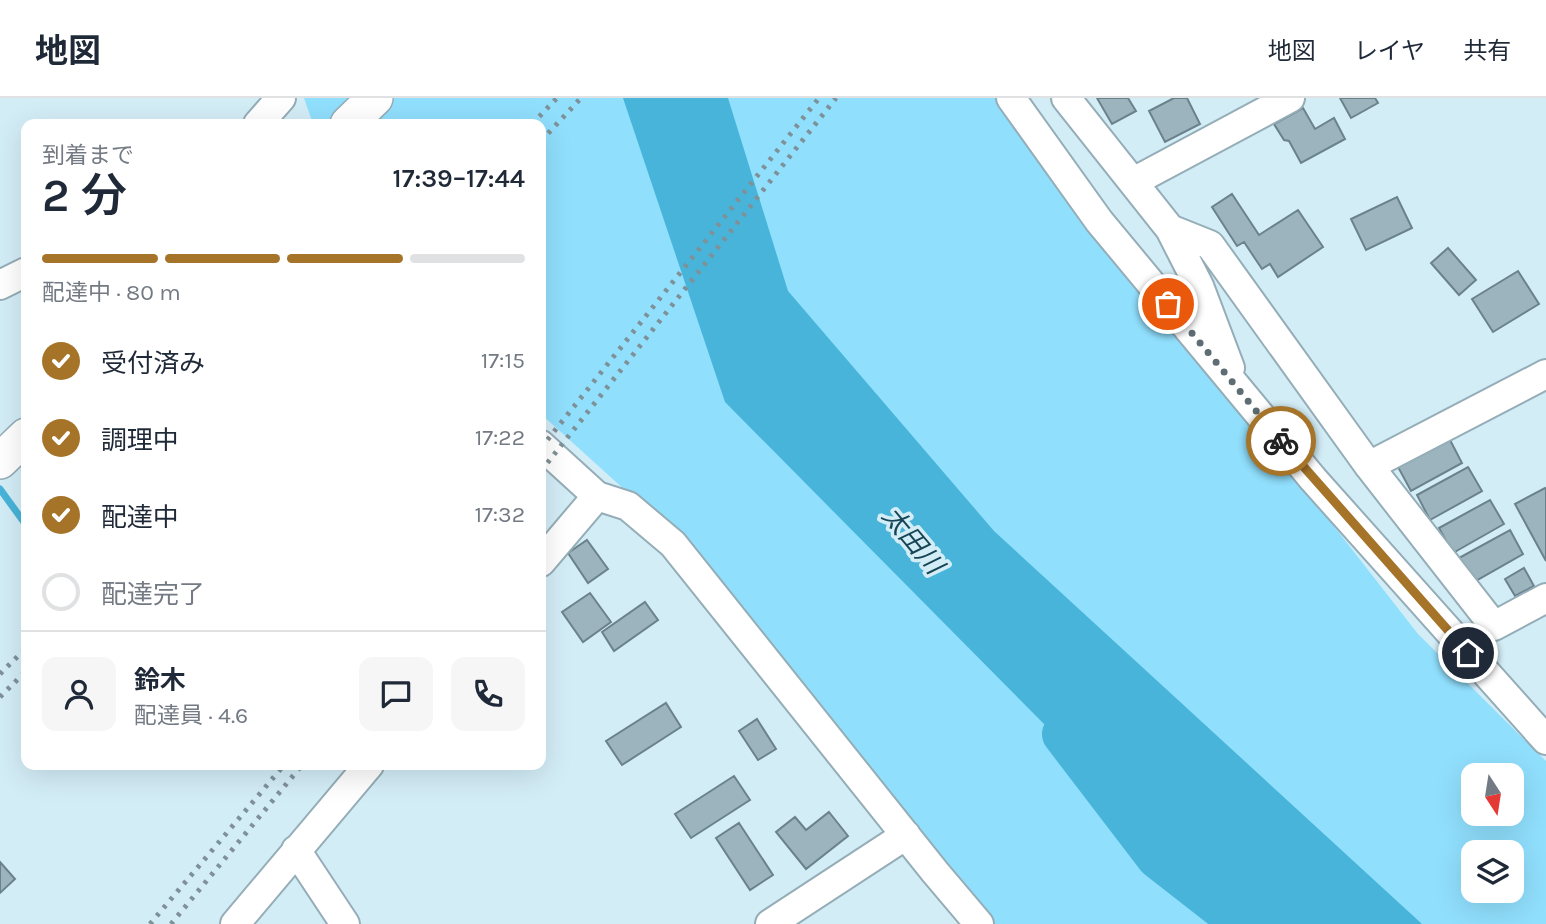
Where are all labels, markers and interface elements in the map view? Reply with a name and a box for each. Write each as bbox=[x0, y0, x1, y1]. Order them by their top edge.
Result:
text: 地図 bbox=[35, 32, 101, 70]
text: 地図 bbox=[1268, 37, 1316, 65]
text: レイヤ bbox=[1354, 37, 1425, 65]
text: 共有 bbox=[1463, 37, 1511, 65]
text: 到着まで bbox=[42, 142, 134, 169]
text: 17:39–17:44 bbox=[393, 163, 525, 194]
text: 2 分 bbox=[42, 169, 127, 223]
pin bbox=[1138, 274, 1198, 334]
text: 配達中 · 80 m bbox=[42, 279, 181, 306]
icon: bag bbox=[1149, 285, 1187, 323]
icon: check bbox=[42, 342, 80, 380]
text: 17:15 bbox=[481, 347, 525, 374]
text: 受付済み bbox=[101, 348, 205, 379]
courier bbox=[1246, 406, 1316, 476]
icon: check bbox=[42, 419, 80, 457]
icon: bike bbox=[1262, 422, 1300, 460]
text: 17:22 bbox=[475, 424, 525, 451]
text: 調理中 bbox=[101, 425, 179, 456]
icon: check bbox=[42, 496, 80, 534]
water label: 太田川 bbox=[876, 500, 951, 582]
text: 17:32 bbox=[474, 501, 525, 528]
text: 配達中 bbox=[101, 502, 179, 533]
text: 配達完了 bbox=[101, 579, 205, 610]
pin bbox=[1438, 623, 1498, 683]
icon: home bbox=[1449, 634, 1487, 672]
button: person bbox=[42, 657, 116, 731]
button: chat bbox=[359, 657, 433, 731]
button: phone bbox=[451, 657, 525, 731]
text: 鈴木 bbox=[134, 665, 186, 696]
text: 配達員 · 4.6 bbox=[134, 702, 248, 729]
north arrow bbox=[1461, 763, 1524, 826]
map controls bbox=[1461, 763, 1524, 903]
button: layers bbox=[1461, 840, 1524, 903]

